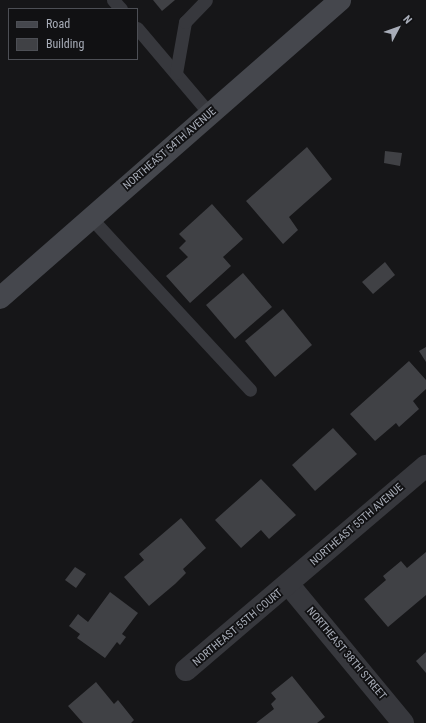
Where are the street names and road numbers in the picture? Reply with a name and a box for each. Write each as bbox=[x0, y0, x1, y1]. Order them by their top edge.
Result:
street label: NORTHEAST 54TH AVENUE bbox=[121, 105, 219, 193]
street label: NORTHEAST 55TH AVENUE bbox=[308, 481, 406, 569]
street label: NORTHEAST 55TH COURT bbox=[190, 587, 286, 669]
street label: NORTHEAST 38TH STREET bbox=[303, 605, 389, 703]

